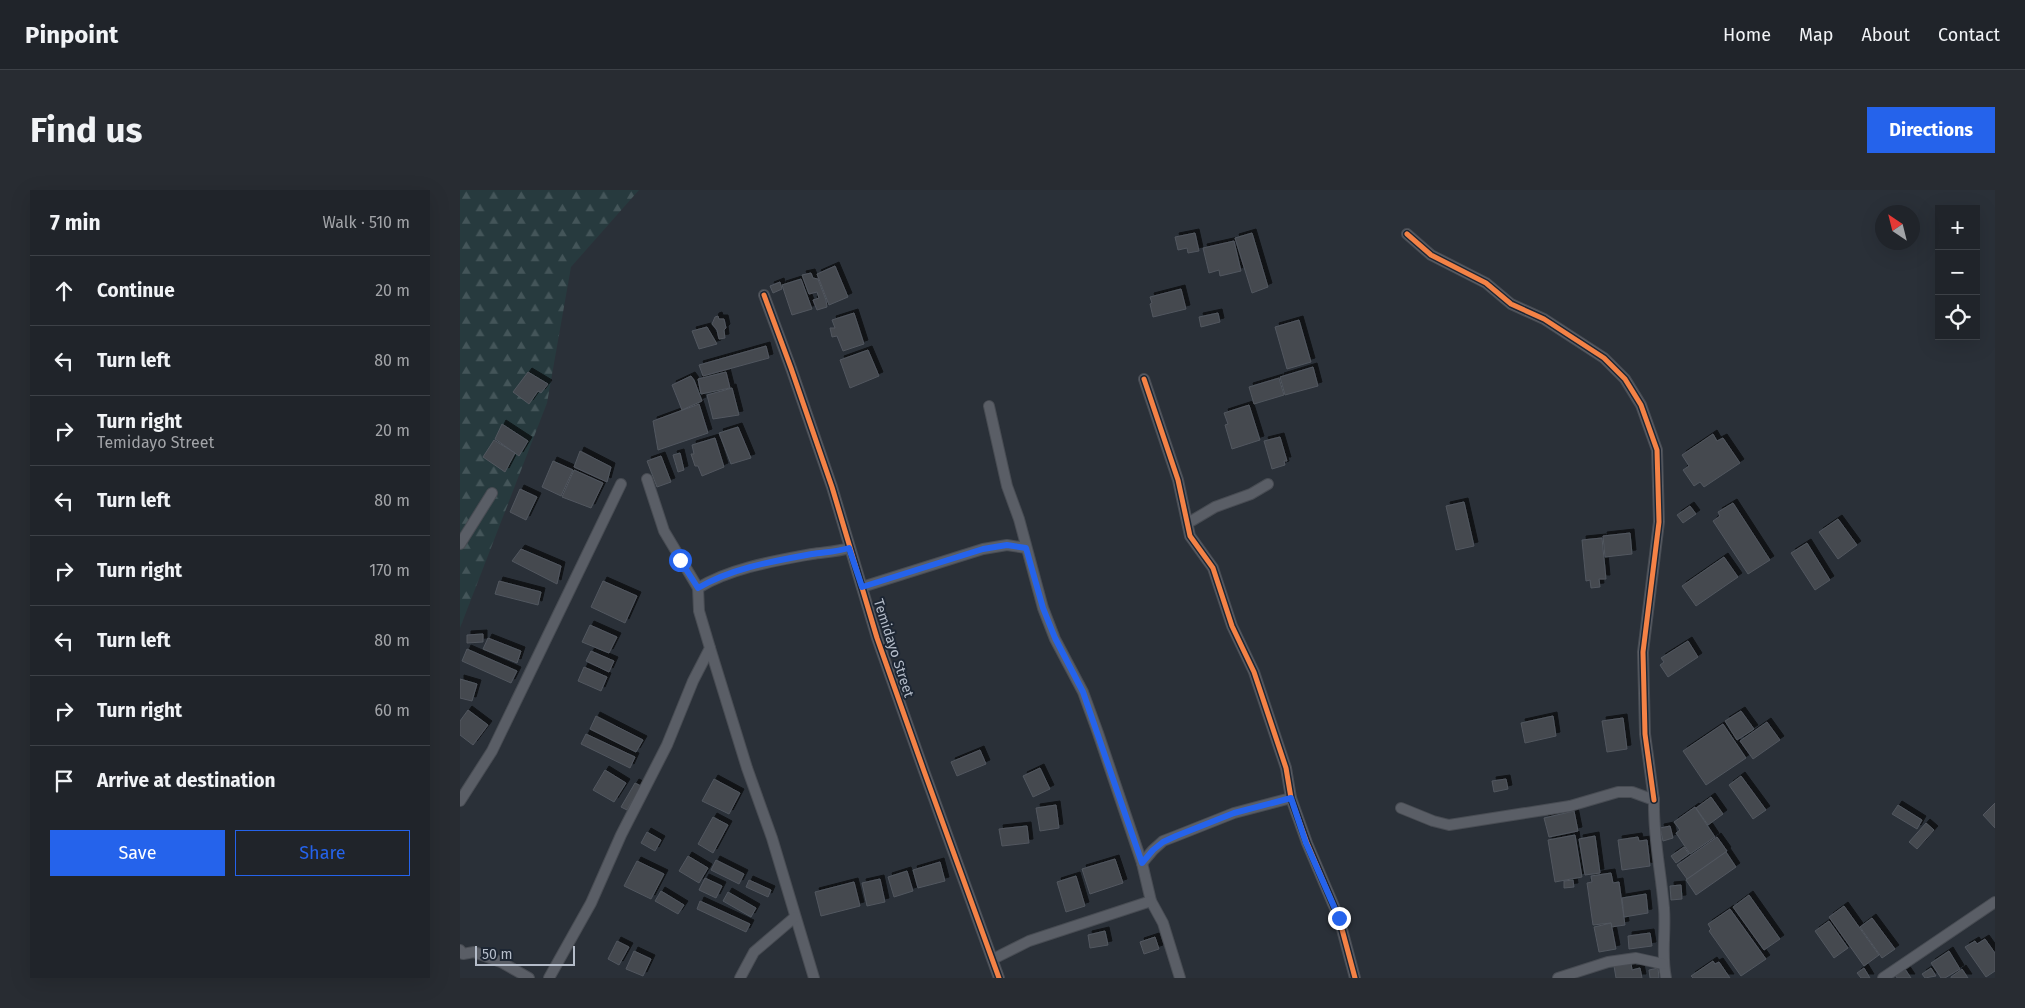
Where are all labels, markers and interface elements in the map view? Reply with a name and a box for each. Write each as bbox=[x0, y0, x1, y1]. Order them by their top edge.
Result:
text: Pinpoint bbox=[25, 21, 118, 49]
text: Home bbox=[1723, 24, 1771, 46]
text: Map bbox=[1799, 24, 1833, 46]
text: About bbox=[1861, 24, 1910, 46]
text: Contact bbox=[1938, 24, 2000, 46]
button: Directions bbox=[1867, 107, 1995, 153]
text: Find us bbox=[30, 109, 142, 151]
north arrow bbox=[1875, 205, 1920, 250]
map controls bbox=[1935, 205, 1980, 340]
button: + bbox=[1935, 205, 1980, 250]
text: 7 min bbox=[50, 210, 101, 236]
text: Walk · 510 m bbox=[323, 213, 410, 232]
button: − bbox=[1935, 250, 1980, 295]
icon: ahead bbox=[50, 277, 78, 305]
text: Continue bbox=[97, 279, 175, 302]
text: 20 m bbox=[375, 281, 410, 300]
button: locate bbox=[1935, 295, 1980, 340]
icon: left bbox=[50, 347, 78, 375]
text: Turn left bbox=[97, 349, 171, 372]
text: 80 m bbox=[374, 351, 410, 370]
text: Turn right bbox=[97, 410, 182, 433]
icon: right bbox=[50, 417, 78, 445]
text: 20 m bbox=[375, 421, 410, 440]
text: Temidayo Street bbox=[97, 433, 214, 452]
icon: left bbox=[50, 487, 78, 515]
text: Turn left bbox=[97, 489, 171, 512]
text: 80 m bbox=[374, 491, 410, 510]
route start bbox=[669, 549, 692, 572]
icon: right bbox=[50, 557, 78, 585]
text: Turn right bbox=[97, 559, 182, 582]
text: 170 m bbox=[369, 561, 410, 580]
street label: Temidayo Street bbox=[870, 597, 918, 700]
icon: left bbox=[50, 627, 78, 655]
text: Turn left bbox=[97, 629, 171, 652]
text: 80 m bbox=[374, 631, 410, 650]
icon: right bbox=[50, 697, 78, 725]
text: Turn right bbox=[97, 699, 182, 722]
text: 60 m bbox=[375, 701, 410, 720]
icon: arrive bbox=[50, 767, 78, 795]
text: Arrive at destination bbox=[97, 769, 276, 792]
button: Save bbox=[50, 830, 225, 876]
button: Share bbox=[235, 830, 410, 876]
route end bbox=[1328, 907, 1351, 930]
scale bar bbox=[475, 943, 575, 966]
text: 50 m bbox=[482, 946, 513, 963]

